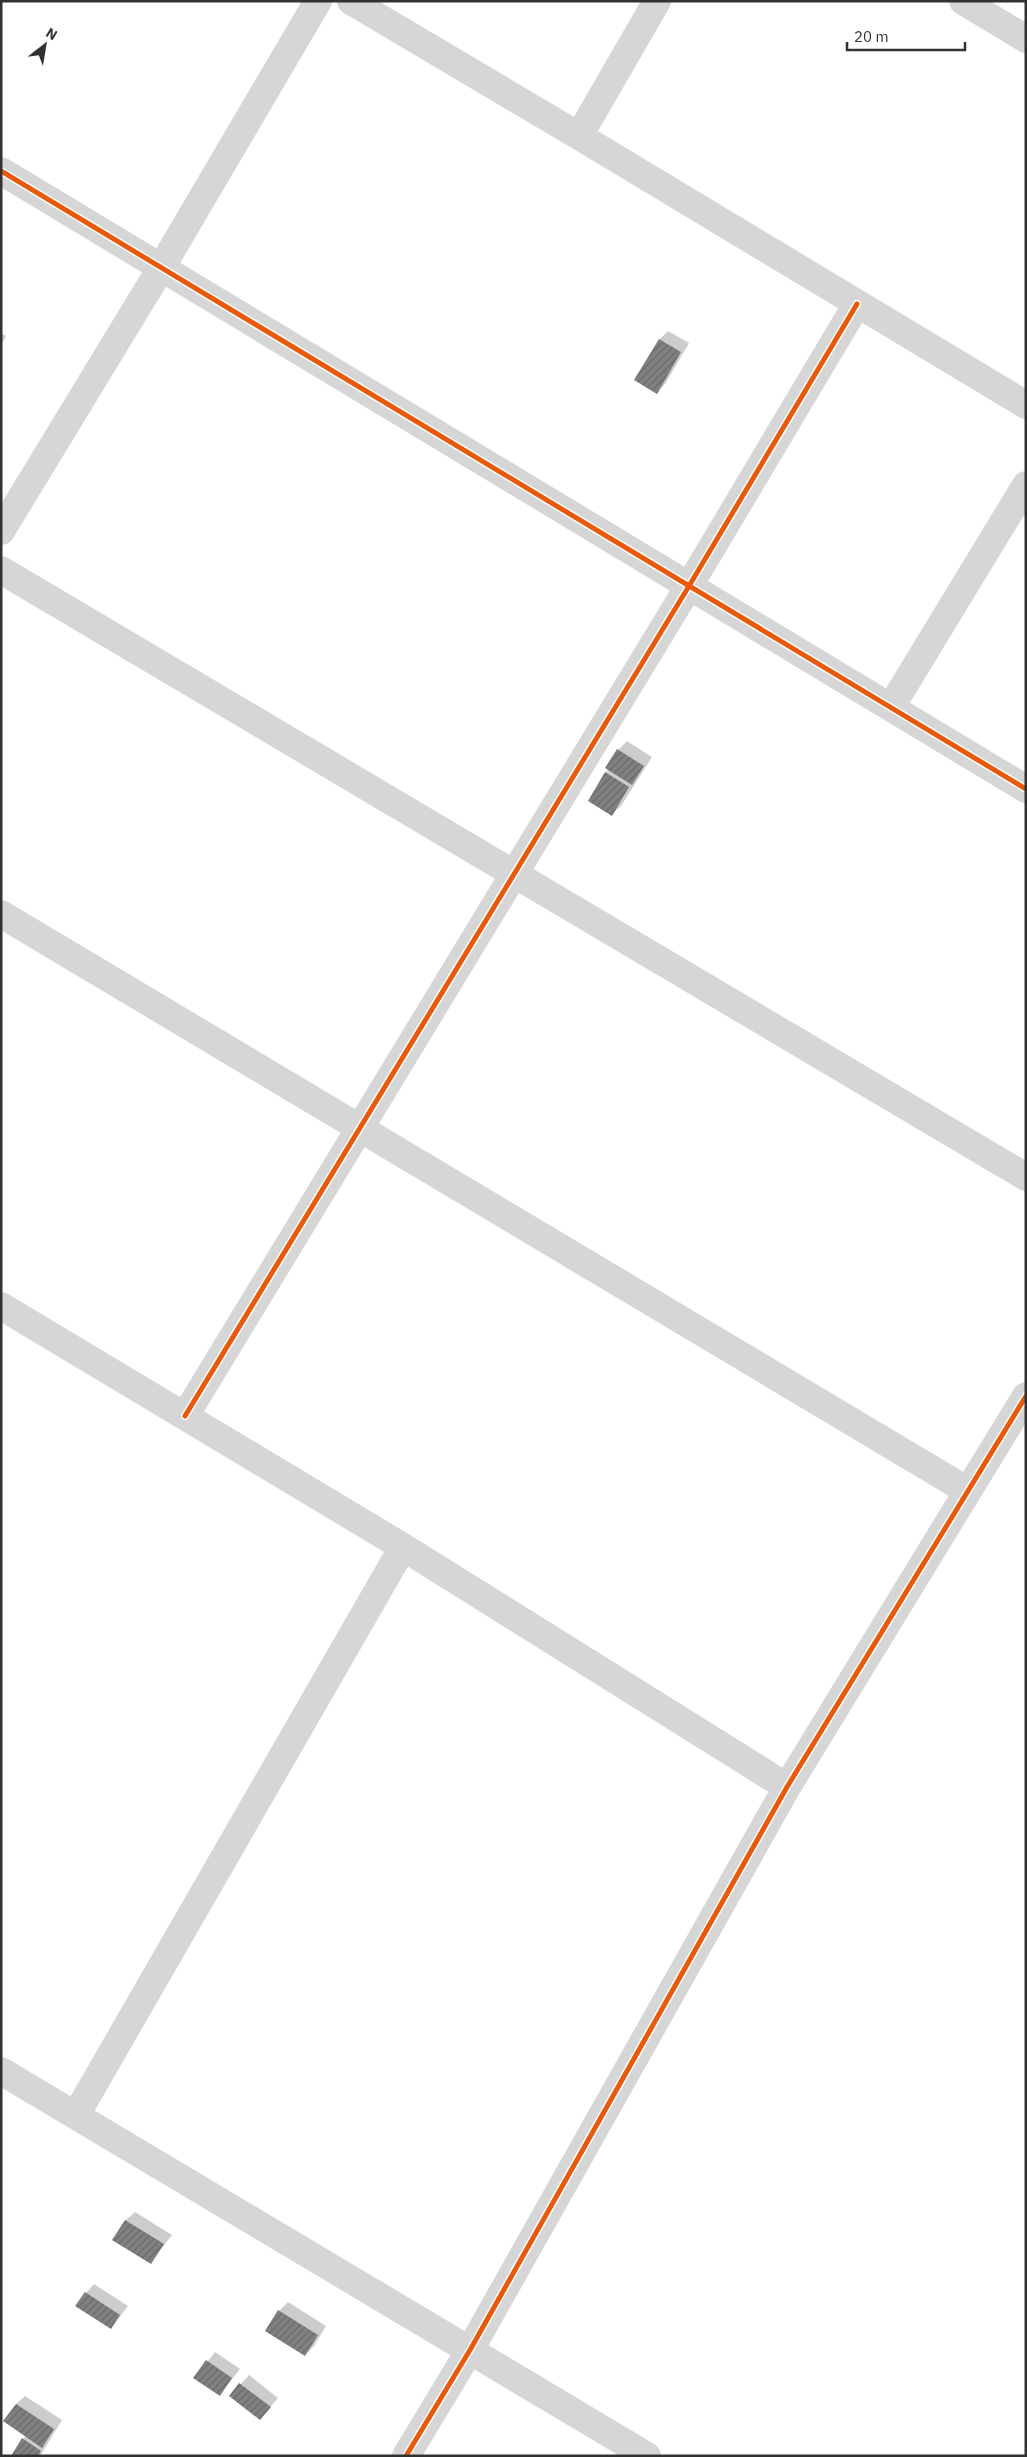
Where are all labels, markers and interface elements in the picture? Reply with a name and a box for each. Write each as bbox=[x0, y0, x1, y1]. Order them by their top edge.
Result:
north arrow bbox=[20, 20, 70, 70]
scale bar bbox=[847, 20, 964, 52]
text: N bbox=[43, 24, 61, 44]
text: 20 m bbox=[854, 27, 889, 46]

